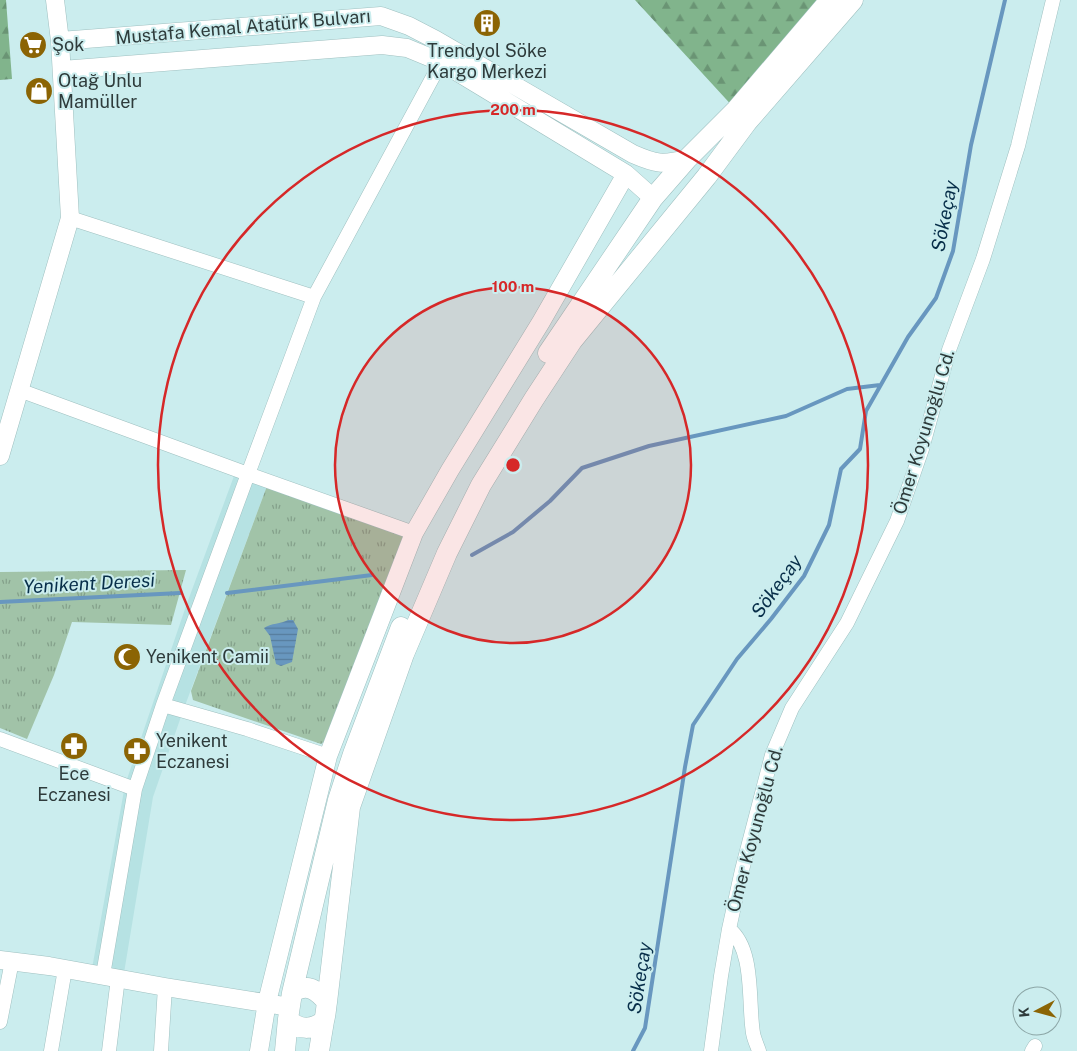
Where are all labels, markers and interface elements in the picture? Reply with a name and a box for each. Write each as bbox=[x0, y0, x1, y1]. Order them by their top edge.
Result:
street label: Mustafa Kemal Atatürk Bulvarı bbox=[115, 5, 371, 48]
building icon: Trendyol Söke Kargo Merkezi bbox=[472, 8, 502, 38]
supermarket icon: Şok bbox=[18, 30, 48, 60]
place label: Şok bbox=[52, 34, 84, 55]
place label: Trendyol Söke Kargo Merkezi bbox=[427, 40, 547, 82]
place label: Otağ Unlu Mamüller bbox=[58, 70, 142, 112]
shop icon: Otağ Unlu Mamüller bbox=[24, 76, 54, 106]
text: 200 m bbox=[490, 101, 536, 118]
water label: Sökeçay bbox=[926, 178, 962, 254]
text: 100 m bbox=[492, 278, 534, 295]
street label: Ömer Koyunoğlu Cd. bbox=[888, 347, 959, 517]
centre of rings bbox=[504, 456, 522, 474]
water label: Sökeçay bbox=[746, 550, 806, 622]
water label: Yenikent Deresi bbox=[23, 569, 156, 597]
mosque icon: Yenikent Camii bbox=[112, 642, 142, 672]
place label: Yenikent Camii bbox=[146, 646, 269, 667]
place label: Yenikent Eczanesi bbox=[156, 730, 229, 772]
pharmacy icon: Ece Eczanesi bbox=[59, 731, 89, 761]
pharmacy icon: Yenikent Eczanesi bbox=[122, 736, 152, 766]
street label: Ömer Koyunoğlu Cd. bbox=[721, 743, 787, 914]
place label: Ece Eczanesi bbox=[37, 763, 111, 805]
water label: Sökeçay bbox=[622, 940, 656, 1015]
north arrow bbox=[1012, 986, 1062, 1036]
text: K bbox=[1016, 1007, 1033, 1018]

